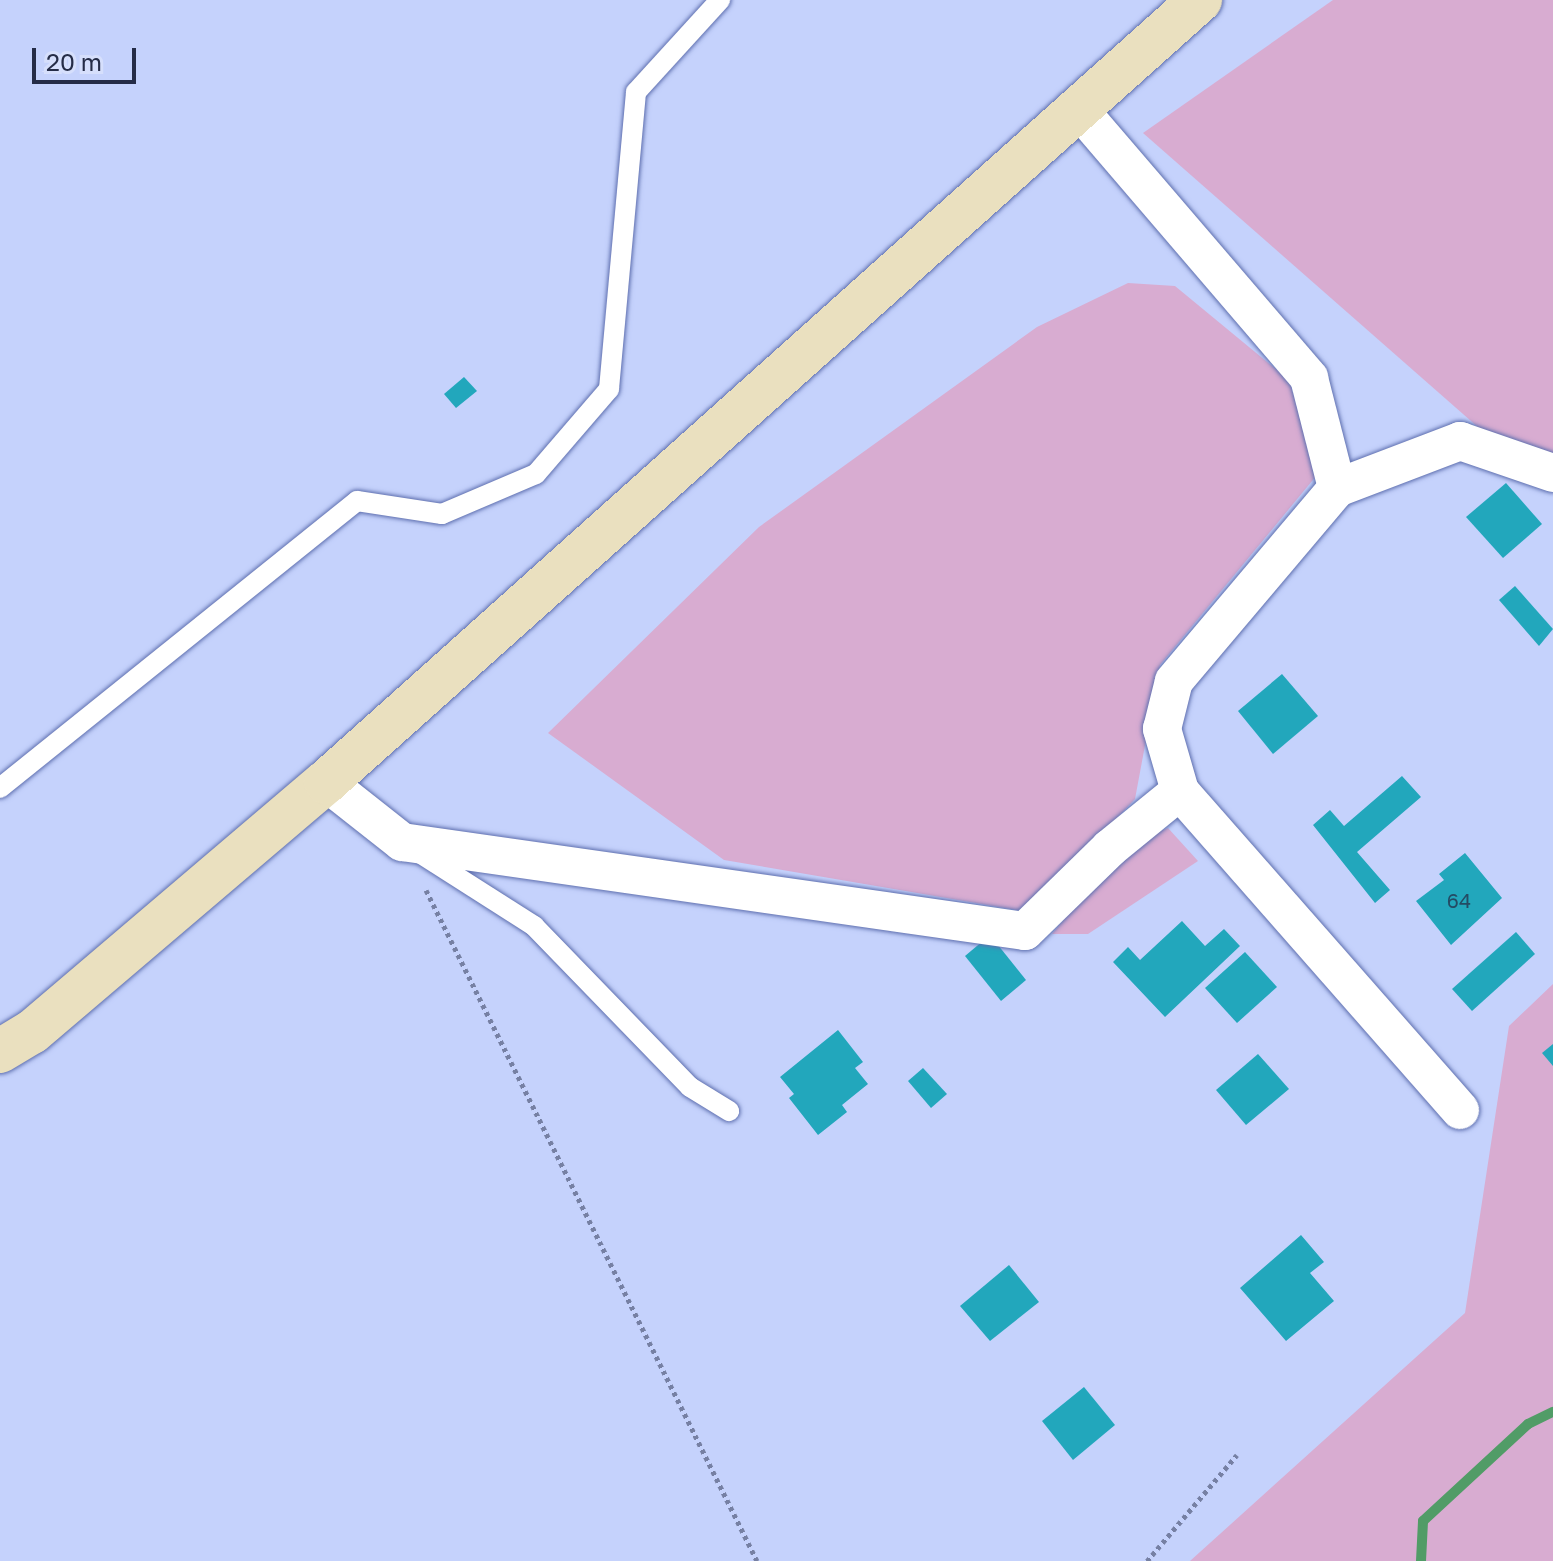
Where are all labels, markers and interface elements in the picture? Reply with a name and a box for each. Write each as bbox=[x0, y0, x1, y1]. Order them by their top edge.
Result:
scale bar bbox=[36, 32, 140, 82]
text: 20 m bbox=[46, 47, 102, 76]
house number: 64 bbox=[1447, 888, 1471, 912]

